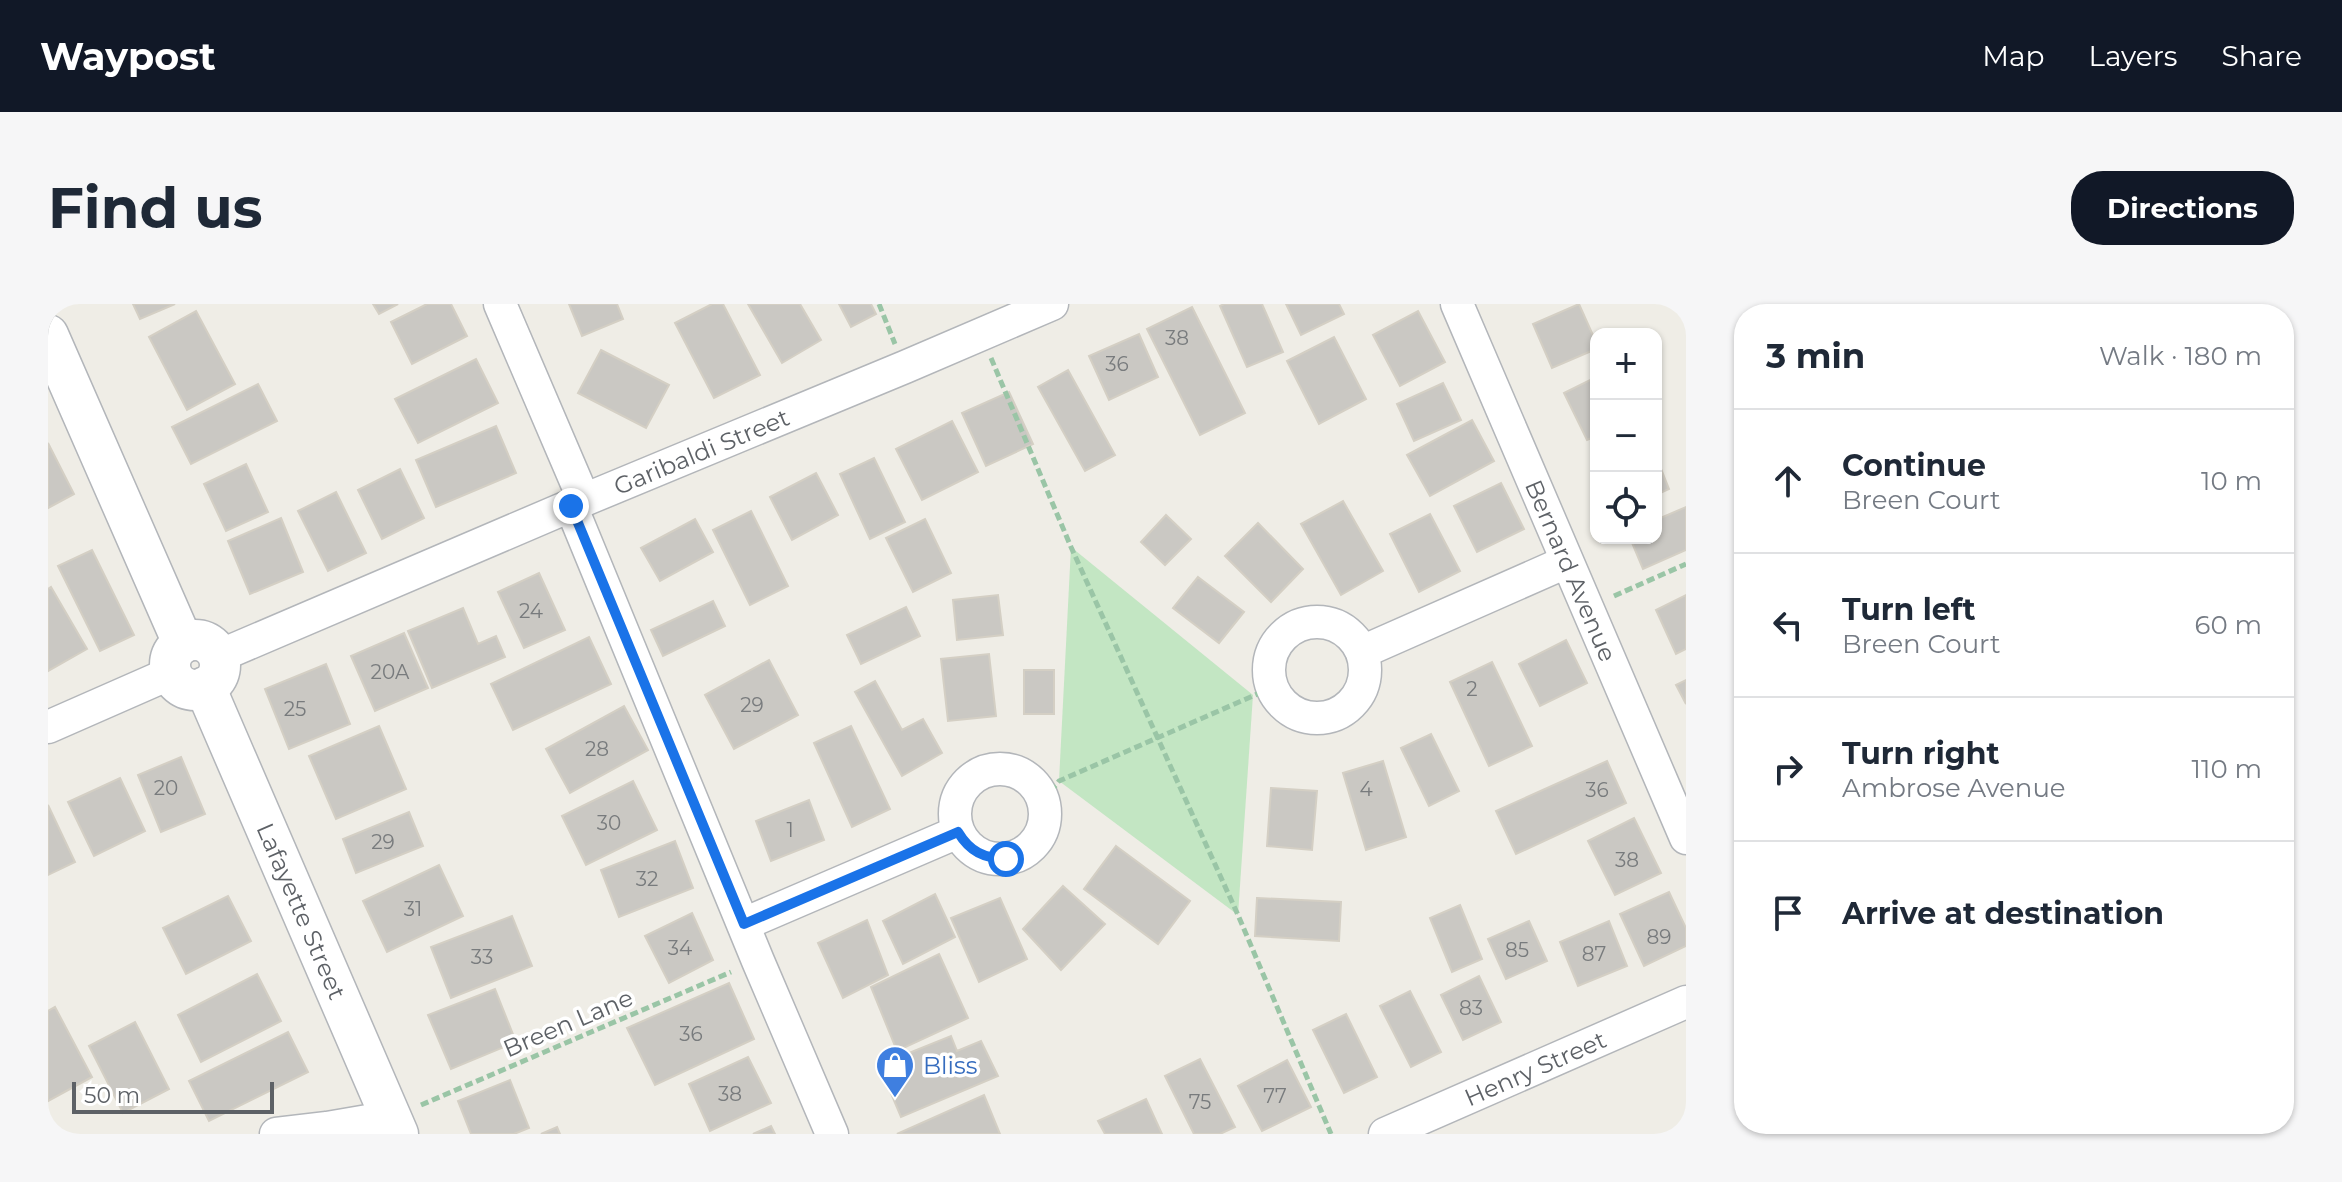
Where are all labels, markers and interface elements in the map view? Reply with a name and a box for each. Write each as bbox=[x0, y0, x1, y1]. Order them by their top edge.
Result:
text: Waypost bbox=[40, 33, 216, 80]
text: Map bbox=[1982, 39, 2045, 73]
text: Layers bbox=[2089, 39, 2178, 73]
text: Share bbox=[2222, 39, 2302, 73]
button: Directions bbox=[2071, 171, 2294, 245]
text: Find us bbox=[48, 174, 262, 242]
house number: 38 bbox=[1165, 326, 1189, 350]
map controls bbox=[1590, 328, 1662, 544]
button: + bbox=[1590, 328, 1662, 400]
text: 3 min bbox=[1766, 335, 1865, 377]
text: Walk · 180 m bbox=[2099, 340, 2262, 372]
house number: 36 bbox=[1105, 352, 1129, 376]
button: − bbox=[1590, 400, 1662, 472]
street label: Garibaldi Street bbox=[609, 402, 794, 501]
text: Continue bbox=[1842, 447, 1986, 484]
icon: ahead bbox=[1766, 459, 1810, 503]
text: 10 m bbox=[2201, 465, 2262, 497]
button: locate bbox=[1590, 472, 1662, 544]
street label: Bernard Avenue bbox=[1520, 475, 1623, 666]
text: Breen Court bbox=[1842, 484, 2000, 516]
route end bbox=[553, 488, 589, 524]
text: Turn left bbox=[1842, 591, 1975, 628]
house number: 24 bbox=[519, 599, 543, 623]
icon: left bbox=[1766, 603, 1810, 647]
text: 60 m bbox=[2195, 609, 2262, 641]
text: Breen Court bbox=[1842, 628, 2000, 660]
house number: 20A bbox=[371, 660, 410, 684]
house number: 2 bbox=[1466, 677, 1478, 701]
house number: 29 bbox=[740, 693, 764, 717]
house number: 25 bbox=[284, 697, 306, 721]
text: Turn right bbox=[1842, 735, 1999, 772]
house number: 28 bbox=[585, 737, 609, 761]
icon: right bbox=[1766, 747, 1810, 791]
text: 110 m bbox=[2192, 753, 2262, 785]
text: Ambrose Avenue bbox=[1842, 772, 2066, 804]
house number: 20 bbox=[154, 776, 178, 800]
house number: 4 bbox=[1359, 777, 1373, 801]
house number: 36 bbox=[1585, 778, 1609, 802]
house number: 30 bbox=[597, 811, 621, 835]
street label: Lafayette Street bbox=[251, 818, 353, 1004]
house number: 1 bbox=[786, 818, 794, 842]
house number: 29 bbox=[371, 830, 395, 854]
route start bbox=[988, 841, 1024, 877]
house number: 38 bbox=[1615, 848, 1639, 872]
house number: 32 bbox=[636, 867, 658, 891]
icon: arrive bbox=[1766, 891, 1810, 935]
text: Arrive at destination bbox=[1842, 895, 2164, 932]
house number: 31 bbox=[404, 897, 422, 921]
house number: 89 bbox=[1647, 925, 1671, 949]
house number: 34 bbox=[668, 936, 692, 960]
house number: 85 bbox=[1505, 938, 1529, 962]
house number: 87 bbox=[1582, 942, 1606, 966]
house number: 33 bbox=[471, 945, 493, 969]
street label: Breen Lane bbox=[499, 983, 637, 1063]
house number: 83 bbox=[1459, 996, 1483, 1020]
house number: 36 bbox=[679, 1022, 703, 1046]
street label: Henry Street bbox=[1460, 1024, 1611, 1112]
shop icon: Bliss bbox=[874, 1044, 916, 1099]
place label: Bliss bbox=[923, 1051, 977, 1080]
scale bar bbox=[72, 1078, 274, 1114]
text: 50 m bbox=[84, 1082, 140, 1109]
house number: 38 bbox=[718, 1082, 742, 1106]
house number: 77 bbox=[1263, 1084, 1287, 1108]
house number: 75 bbox=[1189, 1090, 1211, 1114]

